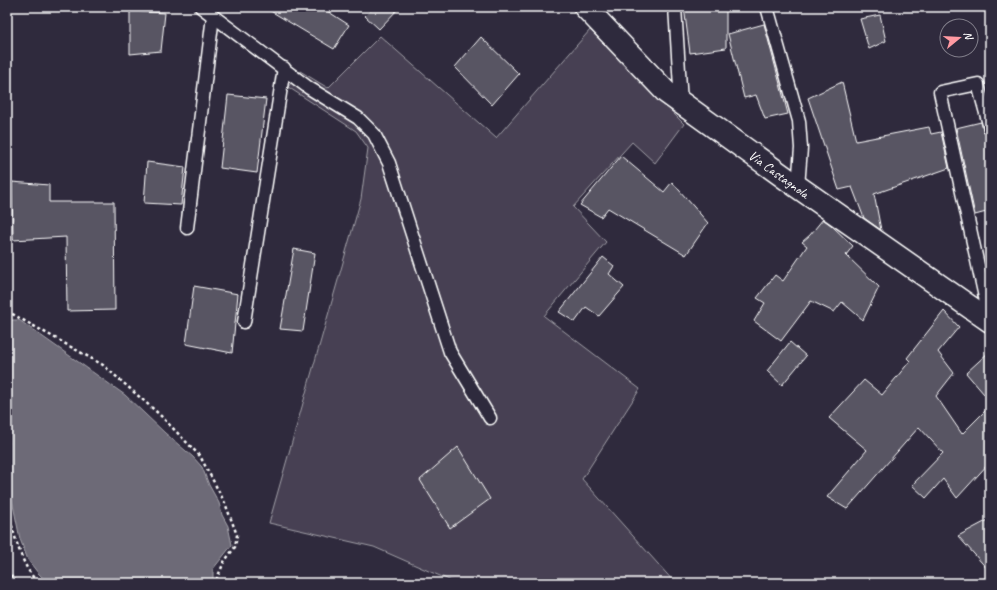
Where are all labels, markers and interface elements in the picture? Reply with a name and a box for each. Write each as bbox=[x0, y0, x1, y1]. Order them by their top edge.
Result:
north arrow bbox=[939, 18, 979, 58]
text: N bbox=[961, 30, 977, 42]
street label: Via Castagnola bbox=[745, 147, 813, 203]

